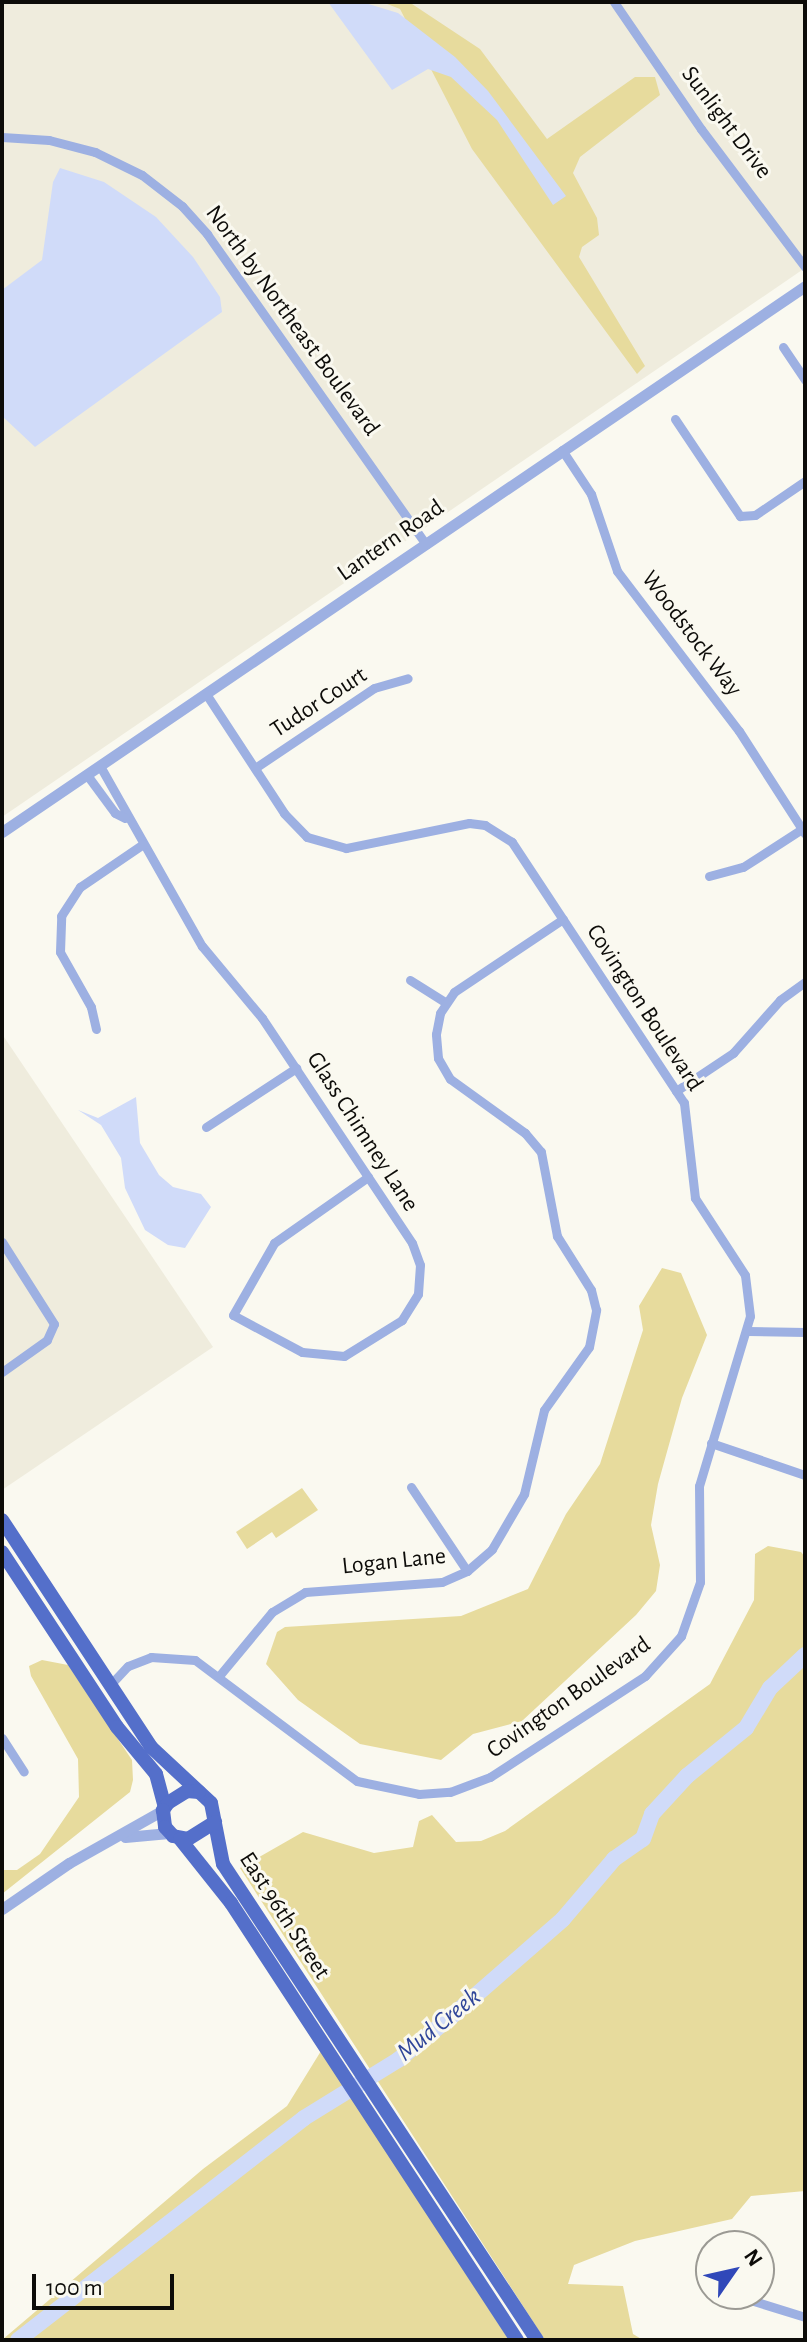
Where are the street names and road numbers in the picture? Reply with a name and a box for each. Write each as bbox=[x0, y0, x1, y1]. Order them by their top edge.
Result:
street label: Sunlight Drive bbox=[674, 61, 778, 185]
street label: North by Northeast Boulevard bbox=[199, 200, 385, 442]
street label: Lantern Road bbox=[332, 494, 450, 588]
street label: Woodstock Way bbox=[634, 566, 748, 702]
street label: Tudor Court bbox=[265, 661, 373, 745]
street label: Covington Boulevard bbox=[579, 919, 709, 1097]
street label: Glass Chimney Lane bbox=[300, 1047, 424, 1217]
street label: Logan Lane bbox=[341, 1542, 447, 1582]
street label: Covington Boulevard bbox=[482, 1631, 656, 1765]
street label: East 96th Street bbox=[232, 1847, 336, 1985]

